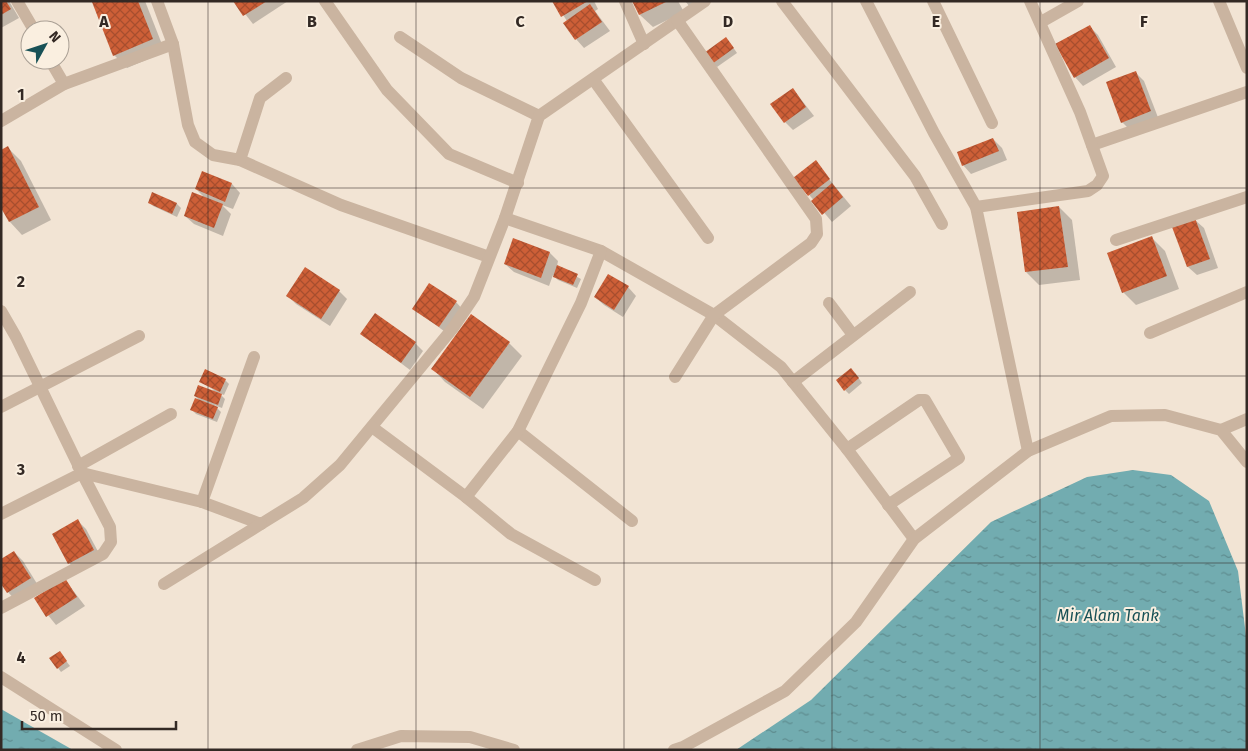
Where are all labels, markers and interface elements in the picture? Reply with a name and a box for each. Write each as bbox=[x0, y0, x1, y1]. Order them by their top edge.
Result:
text: A bbox=[98, 12, 109, 31]
text: B bbox=[307, 12, 317, 31]
text: C bbox=[515, 12, 525, 31]
text: D bbox=[723, 12, 733, 31]
text: E bbox=[932, 12, 940, 31]
text: F bbox=[1140, 12, 1148, 31]
north arrow bbox=[20, 20, 70, 70]
text: N bbox=[45, 28, 64, 46]
text: 1 bbox=[17, 85, 25, 104]
text: 2 bbox=[17, 272, 25, 291]
text: 3 bbox=[16, 460, 25, 479]
water label: Mir Alam Tank bbox=[1057, 606, 1159, 625]
text: 4 bbox=[16, 648, 26, 667]
scale bar bbox=[22, 698, 176, 730]
text: 50 m bbox=[30, 707, 63, 725]

